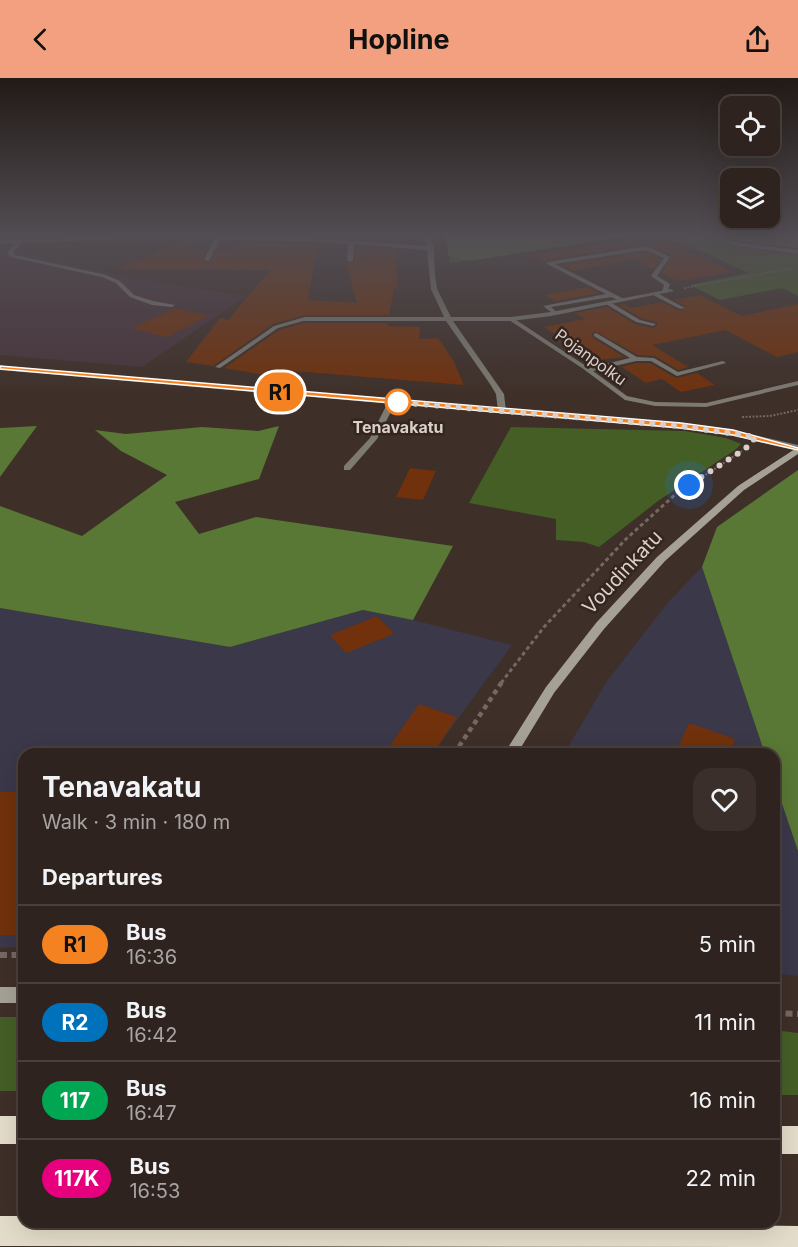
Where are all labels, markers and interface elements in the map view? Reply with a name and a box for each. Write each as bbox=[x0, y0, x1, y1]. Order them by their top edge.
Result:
icon: back bbox=[24, 23, 57, 56]
text: Hopline bbox=[348, 23, 450, 56]
icon: share bbox=[741, 23, 774, 56]
map controls bbox=[720, 96, 780, 228]
button: locate bbox=[720, 96, 780, 156]
button: layers bbox=[720, 168, 780, 228]
street label: Pojanpolku bbox=[551, 324, 631, 390]
line badge: R1 bbox=[253, 372, 307, 412]
text: R1 bbox=[269, 380, 291, 405]
marker: Tenavakatu bbox=[385, 389, 411, 415]
place label: Tenavakatu bbox=[352, 417, 444, 437]
your location bbox=[674, 470, 704, 500]
street label: Voudinkatu bbox=[577, 525, 667, 619]
button: heart bbox=[693, 768, 756, 831]
text: Tenavakatu bbox=[42, 770, 201, 804]
text: Walk · 3 min · 180 m bbox=[42, 810, 230, 834]
text: Departures bbox=[42, 864, 163, 890]
text: Bus bbox=[126, 919, 167, 945]
text: 5 min bbox=[699, 931, 756, 957]
text: R1 bbox=[64, 932, 86, 957]
text: 16:36 bbox=[126, 945, 177, 969]
text: Bus bbox=[126, 997, 167, 1023]
text: 11 min bbox=[694, 1009, 756, 1035]
text: R2 bbox=[61, 1010, 89, 1035]
text: 16:42 bbox=[126, 1023, 177, 1047]
text: Bus bbox=[126, 1075, 167, 1101]
text: 16 min bbox=[690, 1087, 756, 1113]
text: 117 bbox=[60, 1088, 90, 1113]
text: 16:47 bbox=[126, 1101, 177, 1125]
text: Bus bbox=[129, 1153, 170, 1179]
text: 22 min bbox=[685, 1165, 756, 1191]
text: 117K bbox=[54, 1166, 99, 1191]
text: 16:53 bbox=[129, 1179, 180, 1203]

